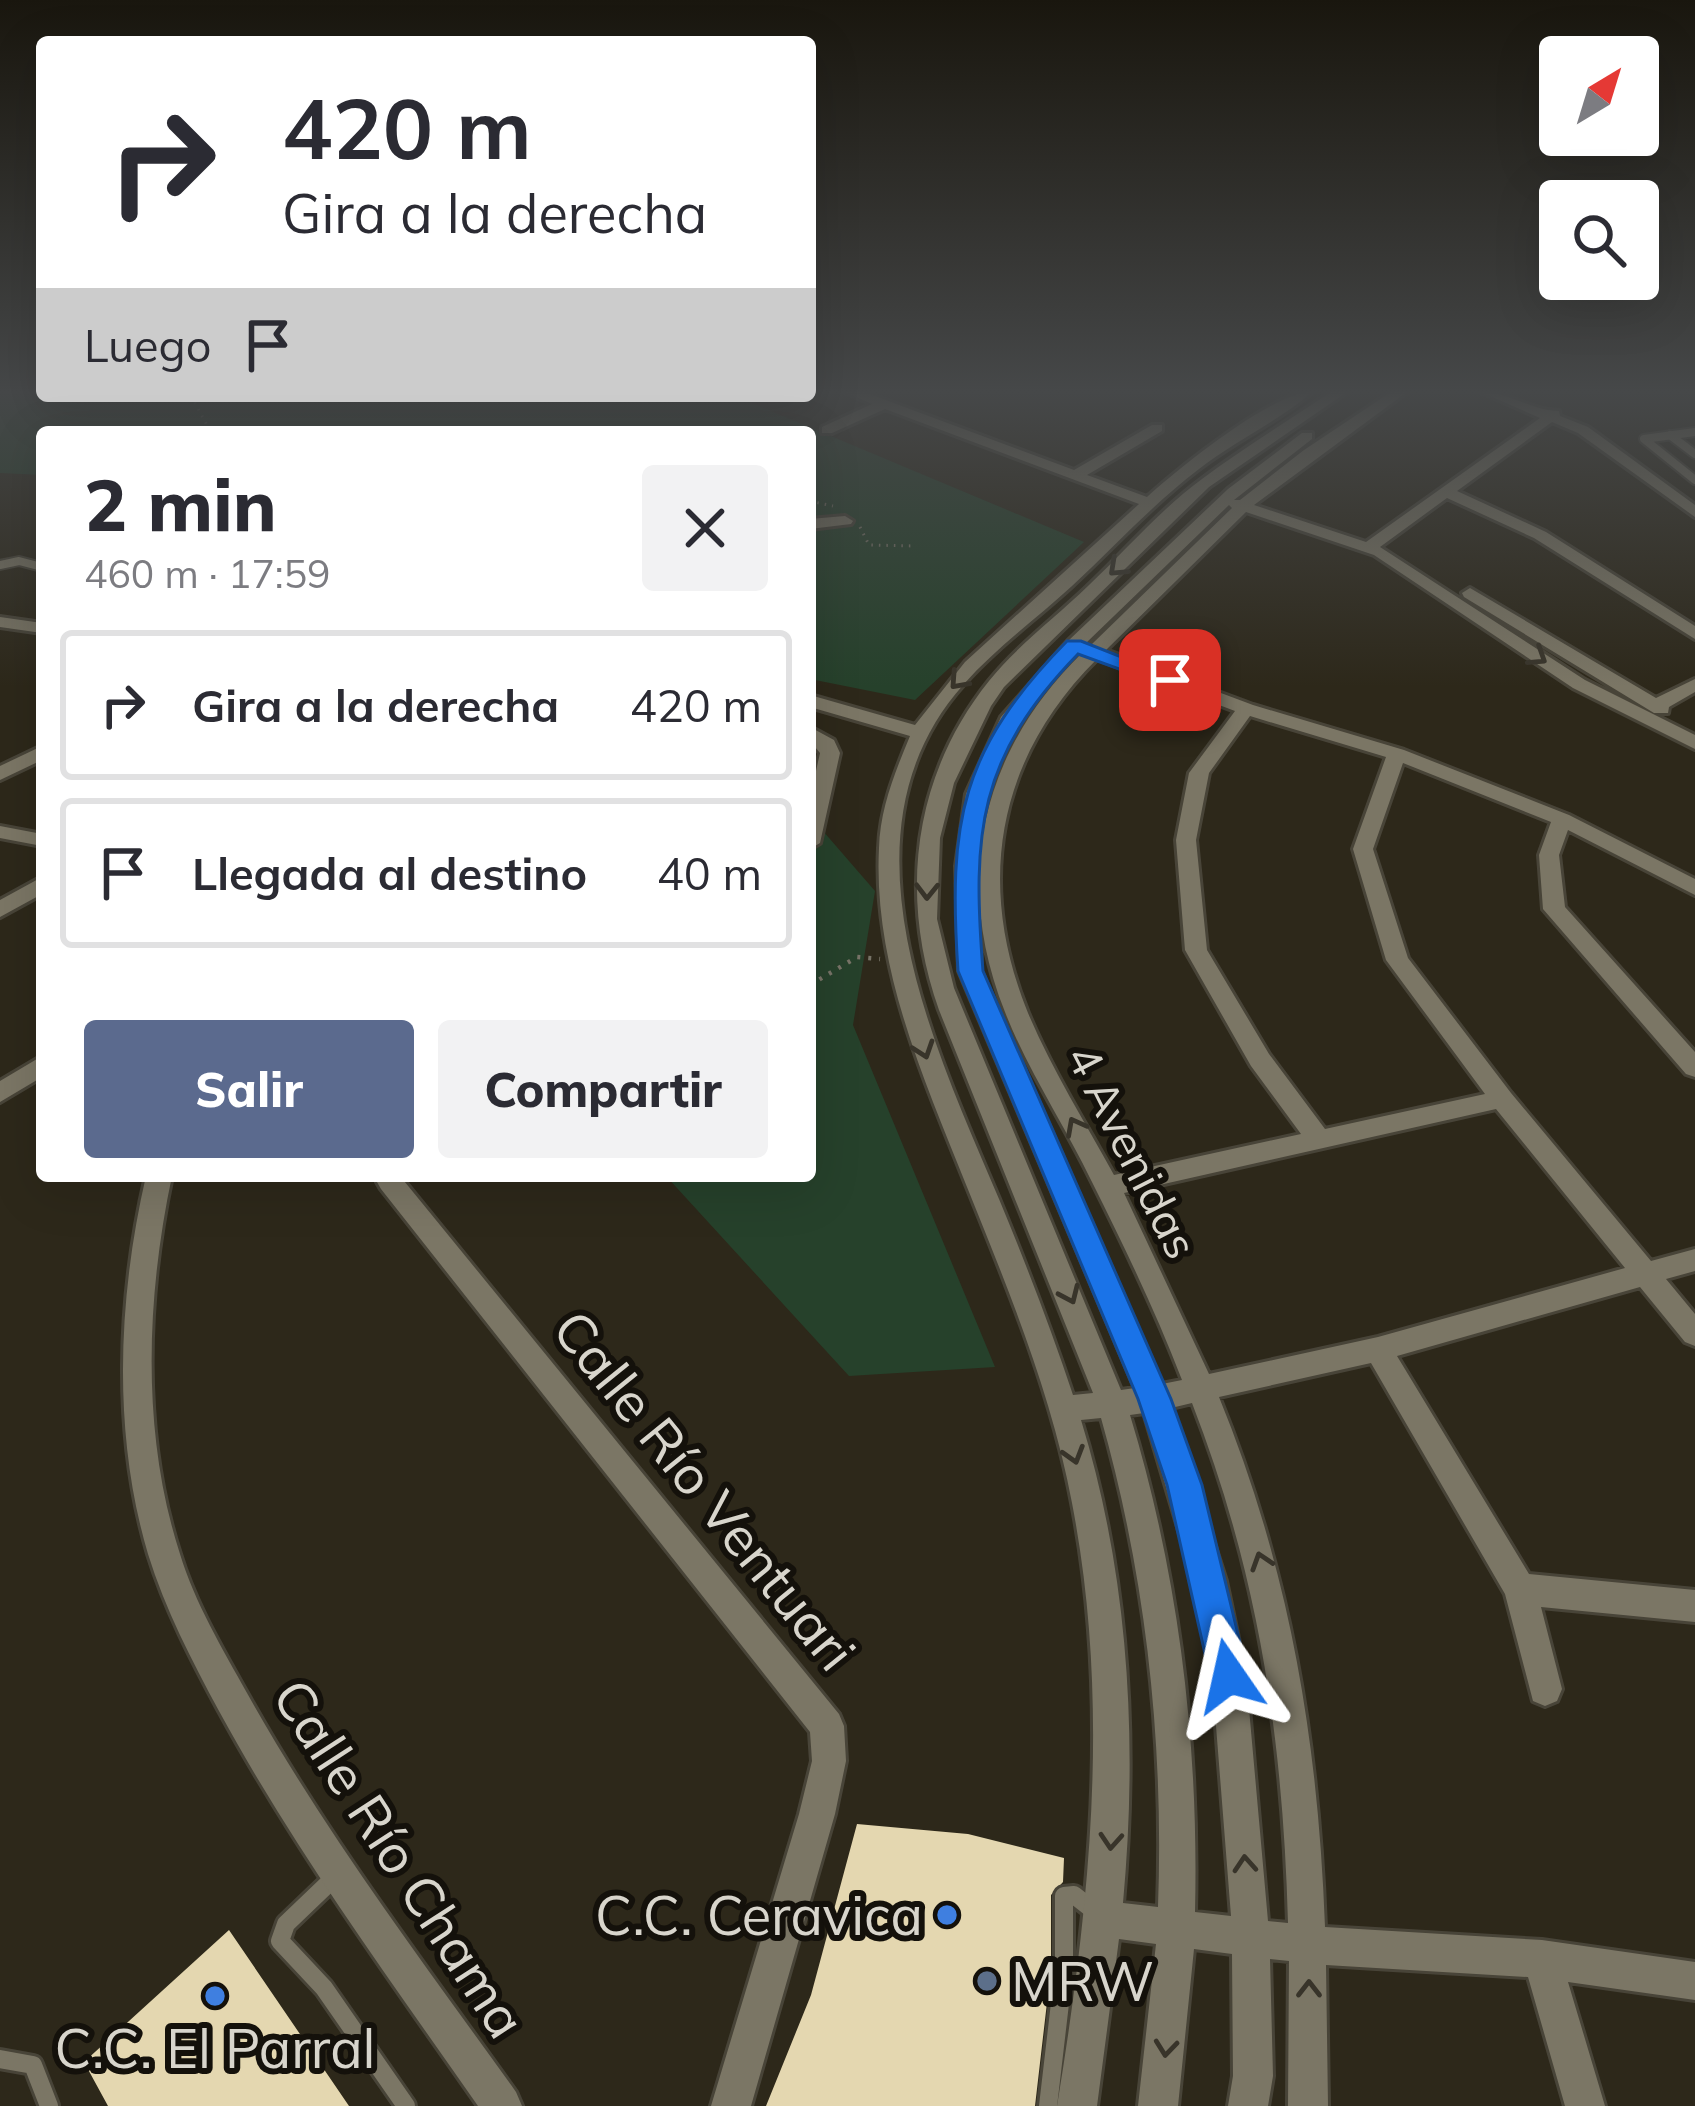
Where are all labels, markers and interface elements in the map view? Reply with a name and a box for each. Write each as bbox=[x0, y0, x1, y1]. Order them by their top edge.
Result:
north arrow bbox=[1539, 36, 1659, 156]
map controls bbox=[1539, 36, 1659, 300]
text: 420 m bbox=[282, 75, 532, 180]
icon: right bbox=[84, 84, 240, 240]
text: Gira a la derecha bbox=[282, 179, 707, 247]
button: search bbox=[1539, 180, 1659, 300]
icon: arrive bbox=[235, 312, 301, 378]
text: Luego bbox=[84, 317, 211, 373]
text: 2 min bbox=[84, 459, 277, 549]
button: close bbox=[642, 465, 768, 591]
text: 460 m · 17:59 bbox=[84, 549, 330, 598]
one-way arrow bbox=[1109, 553, 1131, 575]
pin bbox=[1119, 629, 1221, 731]
one-way arrow bbox=[1525, 643, 1547, 665]
icon: arrive bbox=[1137, 647, 1203, 713]
one-way arrow bbox=[951, 668, 972, 689]
icon: right bbox=[90, 672, 156, 738]
text: Gira a la derecha bbox=[192, 677, 559, 733]
text: 420 m bbox=[630, 677, 762, 733]
icon: arrive bbox=[90, 840, 156, 906]
text: Llegada al destino bbox=[192, 845, 587, 901]
text: 40 m bbox=[657, 845, 762, 901]
one-way arrow bbox=[915, 882, 941, 901]
button: Salir bbox=[84, 1020, 414, 1158]
button: Compartir bbox=[438, 1020, 768, 1158]
street label: 4 Avenidas bbox=[1055, 1035, 1211, 1267]
one-way arrow bbox=[910, 1038, 934, 1059]
one-way arrow bbox=[1066, 1118, 1089, 1139]
one-way arrow bbox=[1055, 1283, 1079, 1305]
street label: Calle Río Ventuari bbox=[539, 1296, 871, 1684]
one-way arrow bbox=[1059, 1444, 1084, 1465]
one-way arrow bbox=[1251, 1551, 1276, 1572]
position arrow bbox=[1166, 1613, 1292, 1739]
street label: Calle Río Chama bbox=[259, 1666, 541, 2050]
one-way arrow bbox=[1098, 1832, 1124, 1851]
one-way arrow bbox=[1233, 1854, 1259, 1873]
place label: C.C. Ceravica bbox=[595, 1881, 923, 1949]
marker: C.C. Ceravica bbox=[934, 1902, 960, 1928]
place label: MRW bbox=[1011, 1947, 1154, 2015]
marker: MRW bbox=[974, 1968, 1000, 1994]
one-way arrow bbox=[1296, 1979, 1322, 1997]
marker: C.C. El Parral bbox=[202, 1983, 228, 2009]
place label: C.C. El Parral bbox=[55, 2014, 375, 2082]
one-way arrow bbox=[1153, 2039, 1179, 2058]

